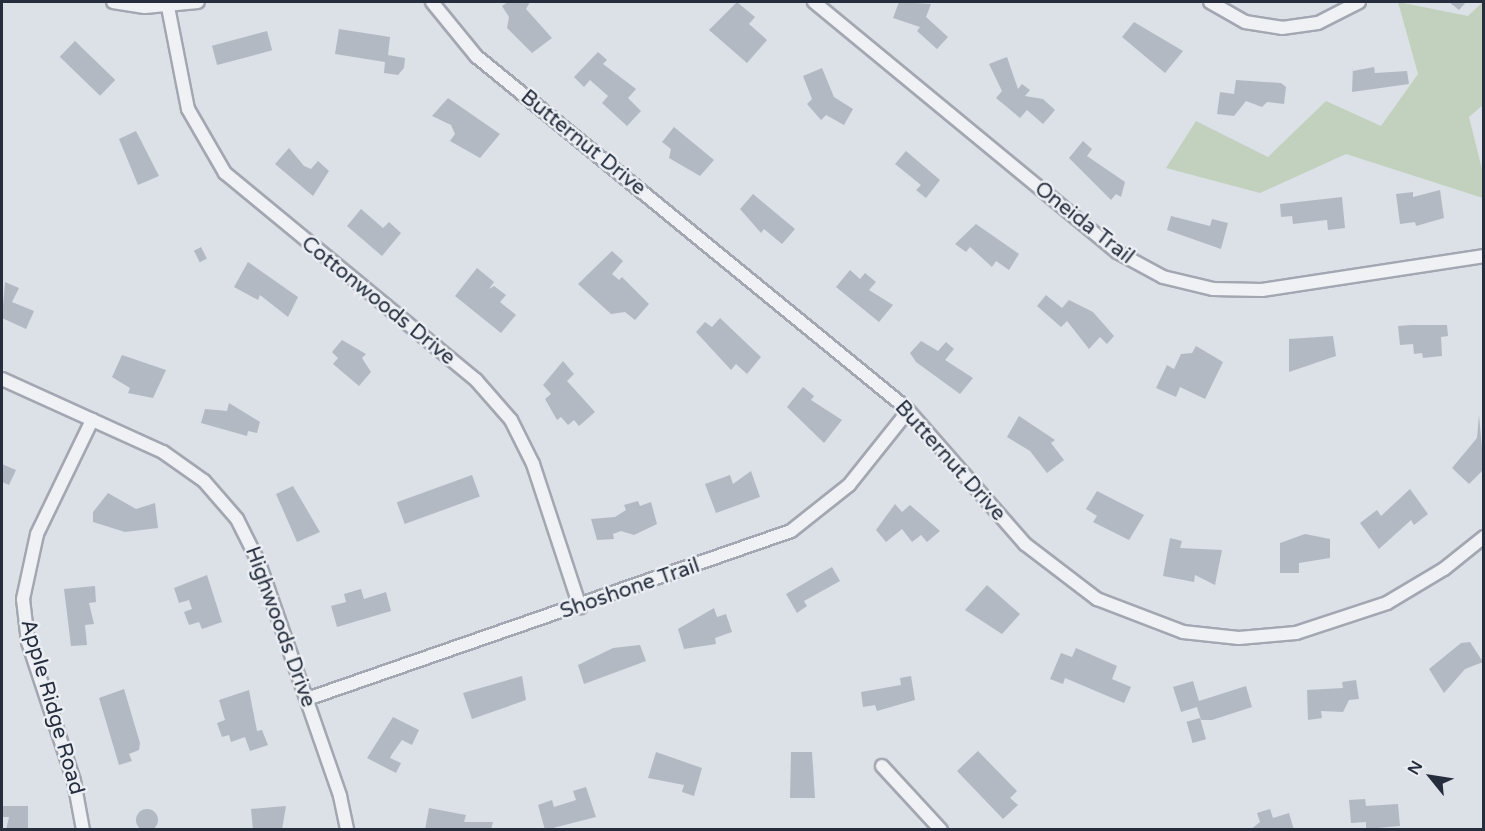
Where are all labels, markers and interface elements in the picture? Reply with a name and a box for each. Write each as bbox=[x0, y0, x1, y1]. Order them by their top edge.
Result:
street label: Butternut Drive bbox=[515, 85, 651, 201]
street label: Oneida Trail bbox=[1029, 176, 1139, 270]
street label: Cottonwoods Drive bbox=[296, 231, 460, 371]
street label: Butternut Drive bbox=[889, 395, 1011, 527]
street label: Highwoods Drive bbox=[239, 543, 321, 711]
street label: Shoshone Trail bbox=[557, 553, 703, 625]
street label: Apple Ridge Road bbox=[15, 616, 89, 798]
north arrow bbox=[1401, 747, 1461, 807]
text: N bbox=[1404, 757, 1427, 779]

